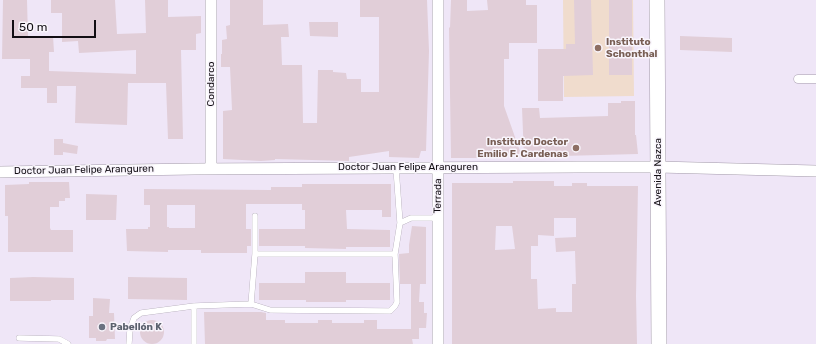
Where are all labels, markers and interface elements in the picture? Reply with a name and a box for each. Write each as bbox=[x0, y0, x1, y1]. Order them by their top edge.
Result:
scale bar bbox=[14, 12, 98, 38]
text: 50 m bbox=[19, 20, 47, 34]
place label: Instituto Schonthal bbox=[606, 36, 657, 60]
marker: Instituto Schonthal bbox=[593, 43, 603, 53]
street label: Condarco bbox=[205, 62, 217, 106]
place label: Instituto Doctor Emilio F. Cardenas bbox=[477, 136, 568, 160]
street label: Avenida Nazca bbox=[652, 138, 664, 206]
marker: Instituto Doctor Emilio F. Cardenas bbox=[571, 143, 581, 153]
street label: Doctor Juan Felipe Aranguren bbox=[338, 161, 478, 173]
street label: Doctor Juan Felipe Aranguren bbox=[14, 163, 154, 177]
street label: Terrada bbox=[432, 178, 444, 214]
place label: Pabellón K bbox=[110, 321, 162, 333]
marker: Pabellón K bbox=[97, 322, 107, 332]

